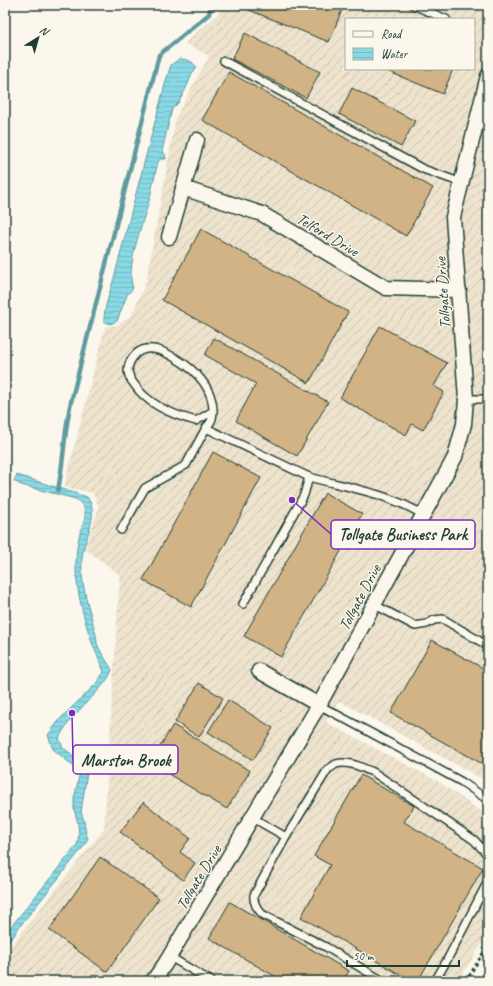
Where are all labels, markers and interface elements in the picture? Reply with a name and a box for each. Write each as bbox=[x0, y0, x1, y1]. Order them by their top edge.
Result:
north arrow bbox=[18, 18, 58, 58]
legend bbox=[345, 18, 475, 70]
text: N bbox=[37, 22, 53, 39]
text: Road bbox=[381, 26, 403, 42]
text: Water bbox=[381, 46, 409, 62]
street label: Telford Drive bbox=[293, 209, 364, 262]
street label: Tollgate Drive bbox=[430, 255, 455, 329]
callout: Tollgate Business Park bbox=[331, 520, 475, 549]
text: Tollgate Business Park bbox=[339, 524, 469, 545]
street label: Tollgate Drive bbox=[334, 559, 386, 634]
callout: Marston Brook bbox=[73, 745, 178, 774]
text: Marston Brook bbox=[81, 750, 172, 771]
street label: Tollgate Drive bbox=[172, 840, 227, 913]
scale bar bbox=[347, 942, 459, 968]
text: 50 m bbox=[353, 948, 375, 964]

